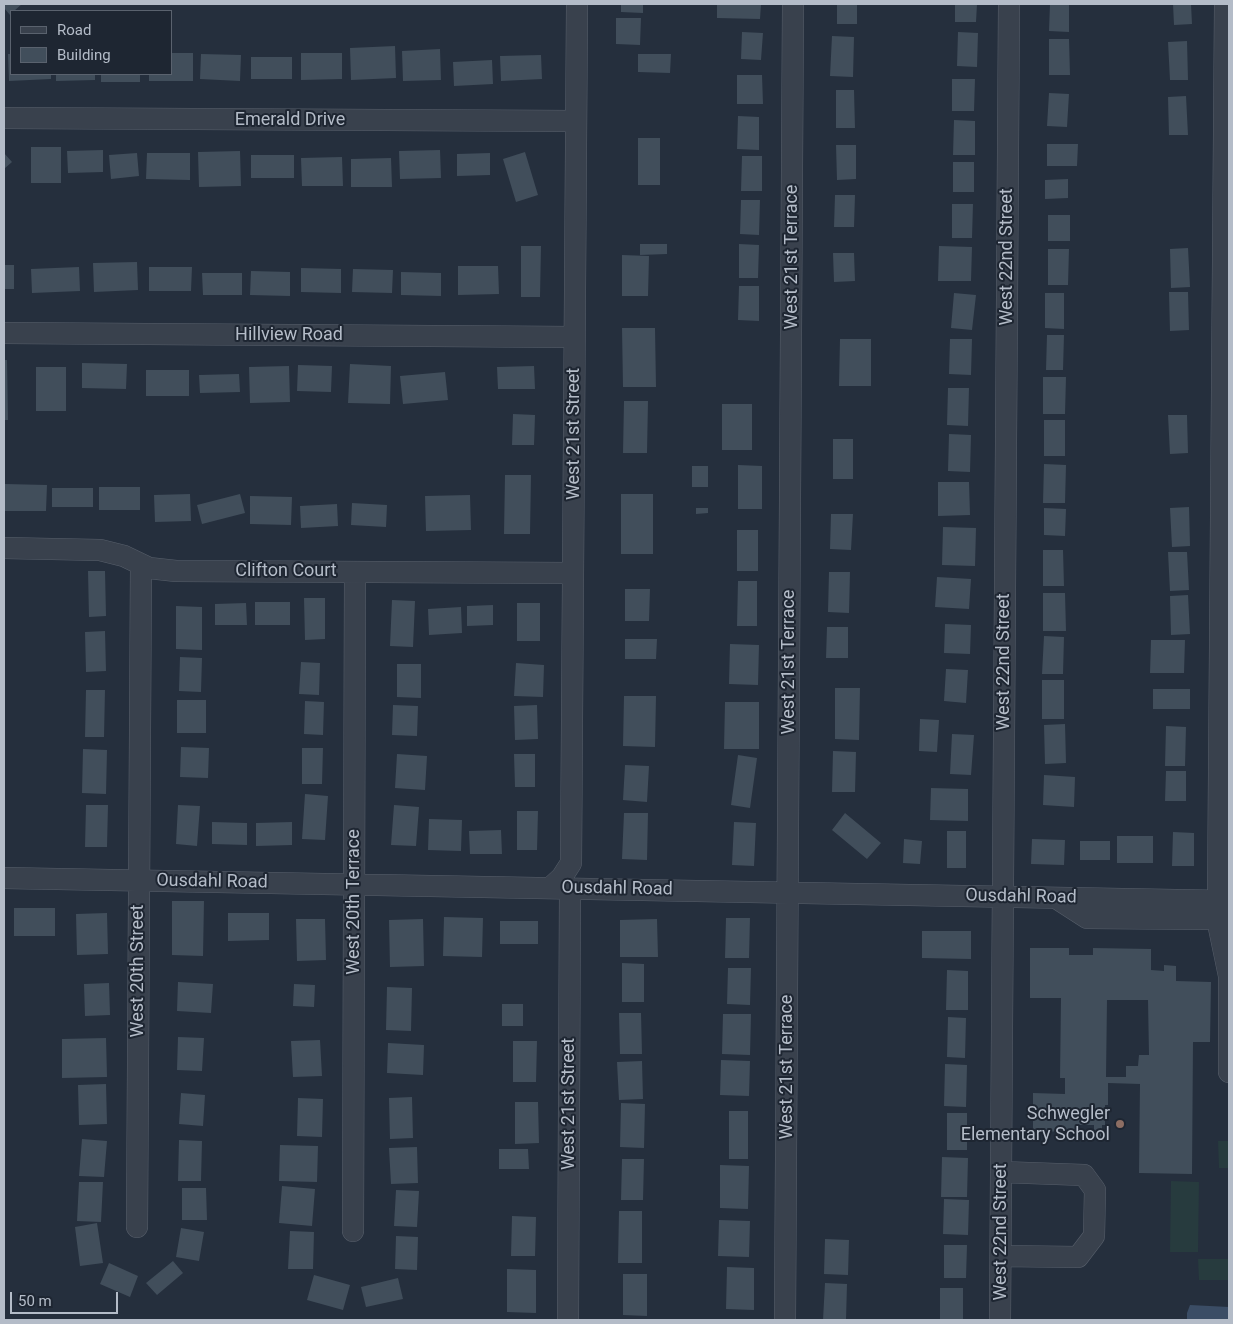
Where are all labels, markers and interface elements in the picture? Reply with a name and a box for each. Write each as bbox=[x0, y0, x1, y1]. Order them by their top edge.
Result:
legend bbox=[10, 10, 172, 75]
text: Road bbox=[57, 21, 91, 39]
text: Building bbox=[57, 46, 111, 64]
street label: Emerald Drive bbox=[235, 109, 345, 131]
street label: West 21st Terrace bbox=[781, 185, 803, 329]
street label: West 22nd Street bbox=[996, 188, 1018, 326]
street label: Hillview Road bbox=[235, 324, 343, 346]
street label: West 21st Street bbox=[563, 368, 585, 500]
street label: Clifton Court bbox=[235, 560, 337, 582]
street label: West 21st Terrace bbox=[778, 590, 800, 734]
street label: West 22nd Street bbox=[993, 593, 1015, 731]
street label: West 20th Terrace bbox=[343, 829, 365, 975]
street label: Ousdahl Road bbox=[156, 870, 268, 894]
street label: Ousdahl Road bbox=[561, 877, 673, 901]
street label: Ousdahl Road bbox=[965, 885, 1077, 909]
street label: West 20th Street bbox=[127, 905, 149, 1037]
street label: West 21st Terrace bbox=[776, 995, 798, 1139]
street label: West 21st Street bbox=[558, 1038, 580, 1170]
place label: Schwegler Elementary School bbox=[961, 1103, 1110, 1146]
marker: Schwegler Elementary School bbox=[1114, 1118, 1126, 1130]
street label: West 22nd Street bbox=[990, 1163, 1012, 1301]
scale bar bbox=[12, 1282, 120, 1314]
text: 50 m bbox=[18, 1292, 52, 1310]

